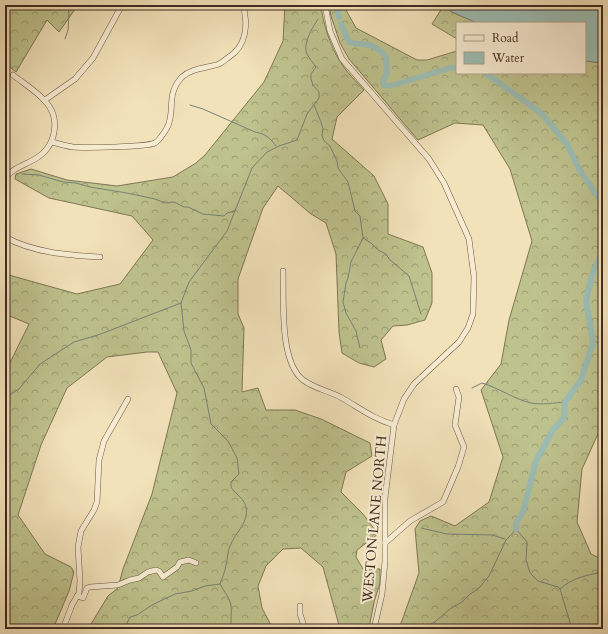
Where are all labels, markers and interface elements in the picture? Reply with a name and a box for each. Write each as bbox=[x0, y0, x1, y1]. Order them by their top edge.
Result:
legend bbox=[456, 22, 586, 74]
text: Road bbox=[492, 30, 519, 46]
text: Water bbox=[491, 50, 525, 66]
street label: WESTON LANE NORTH bbox=[358, 434, 391, 604]

